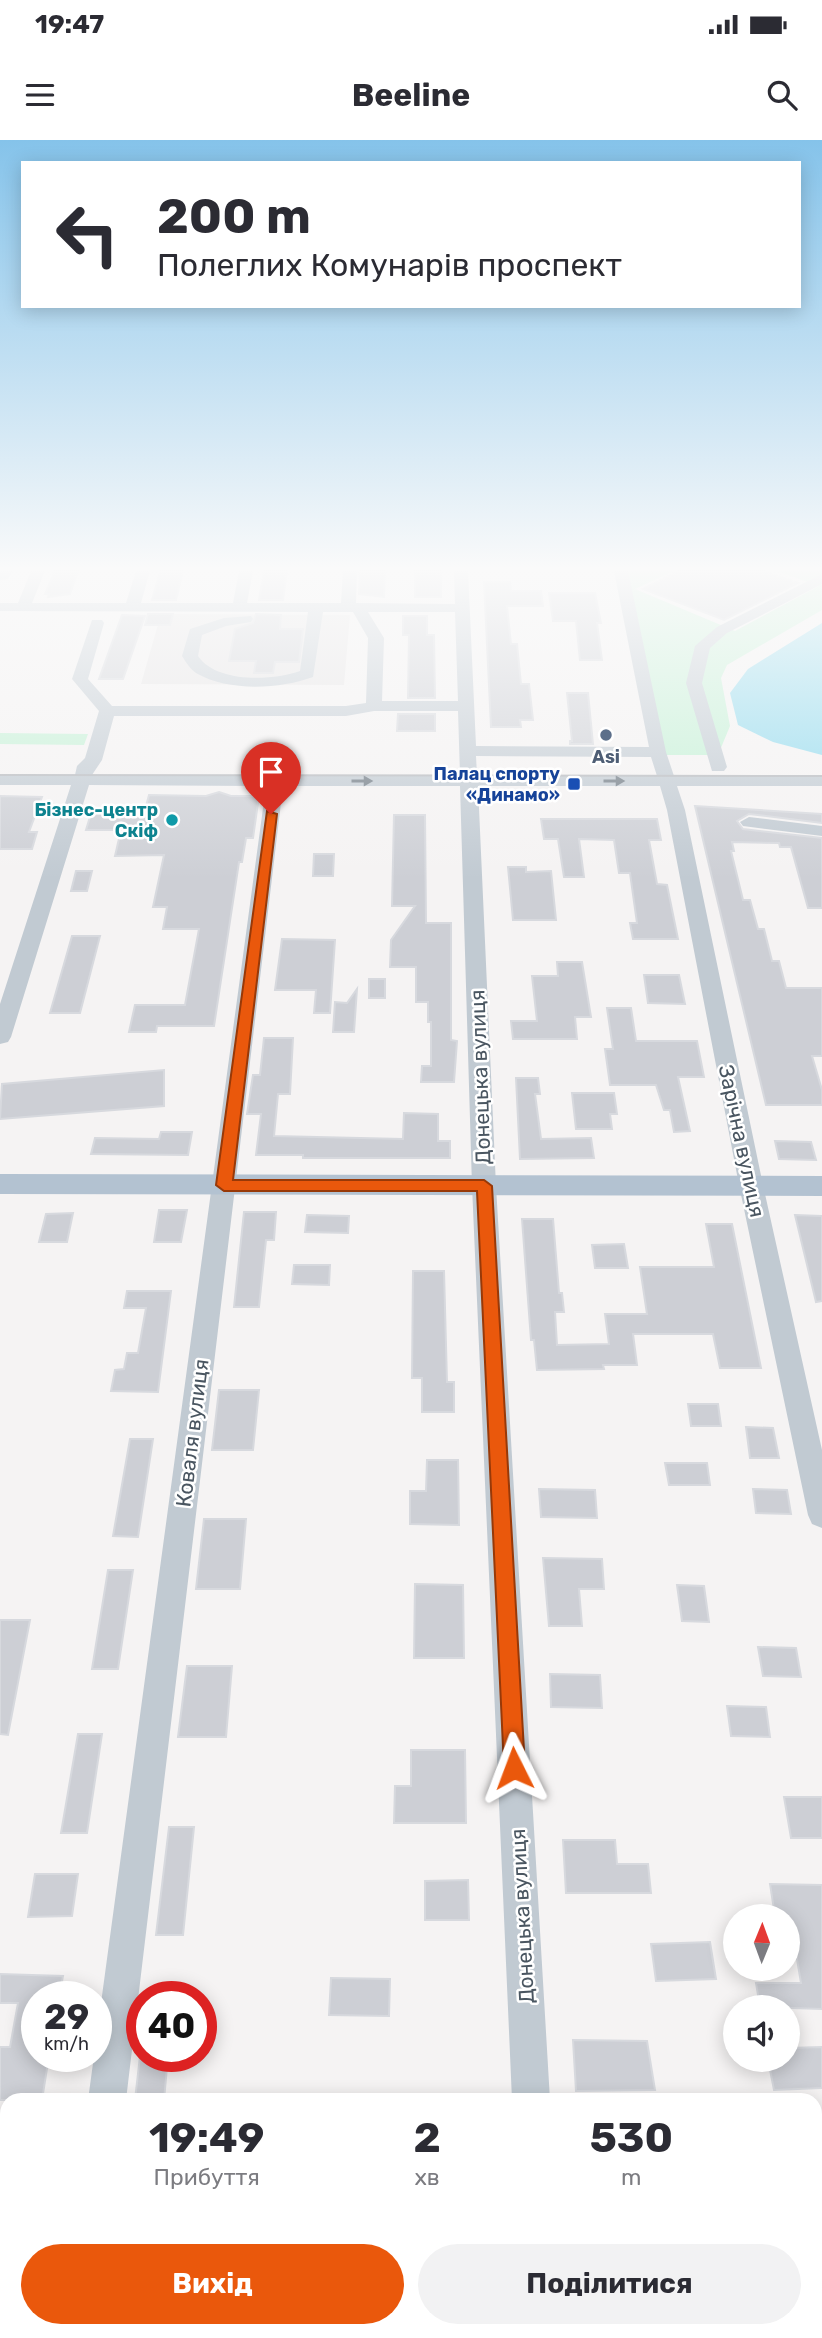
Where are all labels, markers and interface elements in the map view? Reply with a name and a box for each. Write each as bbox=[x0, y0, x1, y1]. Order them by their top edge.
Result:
text: 19:47 bbox=[35, 9, 104, 40]
icon: menu bbox=[21, 76, 59, 114]
text: Beeline bbox=[352, 76, 470, 114]
icon: search bbox=[763, 76, 801, 114]
text: 200 m bbox=[157, 187, 311, 245]
icon: left bbox=[42, 189, 133, 280]
text: Полеглих Комунарів проспект bbox=[157, 246, 622, 284]
marker: Asi bbox=[598, 727, 614, 743]
pin bbox=[241, 742, 301, 814]
place label: Asi bbox=[592, 746, 620, 768]
icon: arrive bbox=[252, 753, 290, 791]
place label: Палац спорту «Динамо» bbox=[434, 763, 560, 806]
one-way arrow bbox=[351, 775, 373, 787]
one-way arrow bbox=[603, 775, 625, 787]
marker: Палац спорту «Динамо» bbox=[566, 776, 582, 792]
place label: Бізнес-центр Скіф bbox=[34, 799, 158, 842]
marker: Бізнес-центр Скіф bbox=[164, 812, 180, 828]
street label: Донецька вулиця bbox=[464, 989, 496, 1165]
street label: Зарічна вулиця bbox=[714, 1062, 770, 1220]
street label: Коваля вулиця bbox=[171, 1358, 213, 1508]
position arrow bbox=[477, 1731, 551, 1805]
street label: Донецька вулиця bbox=[505, 1828, 539, 2004]
north arrow bbox=[723, 1904, 800, 1981]
map controls bbox=[723, 1904, 800, 2072]
speed limit sign: 40 bbox=[126, 1981, 217, 2072]
button: sound bbox=[723, 1995, 800, 2072]
text: 29 bbox=[44, 1996, 89, 2038]
text: km/h bbox=[44, 2033, 89, 2055]
text: 19:49 bbox=[149, 2113, 264, 2163]
text: 2 bbox=[413, 2113, 441, 2163]
text: 530 bbox=[590, 2113, 673, 2163]
text: Прибуття bbox=[154, 2163, 260, 2191]
text: хв bbox=[414, 2163, 440, 2191]
text: m bbox=[621, 2163, 642, 2191]
button: Вихід bbox=[21, 2244, 404, 2324]
button: Поділитися bbox=[418, 2244, 801, 2324]

